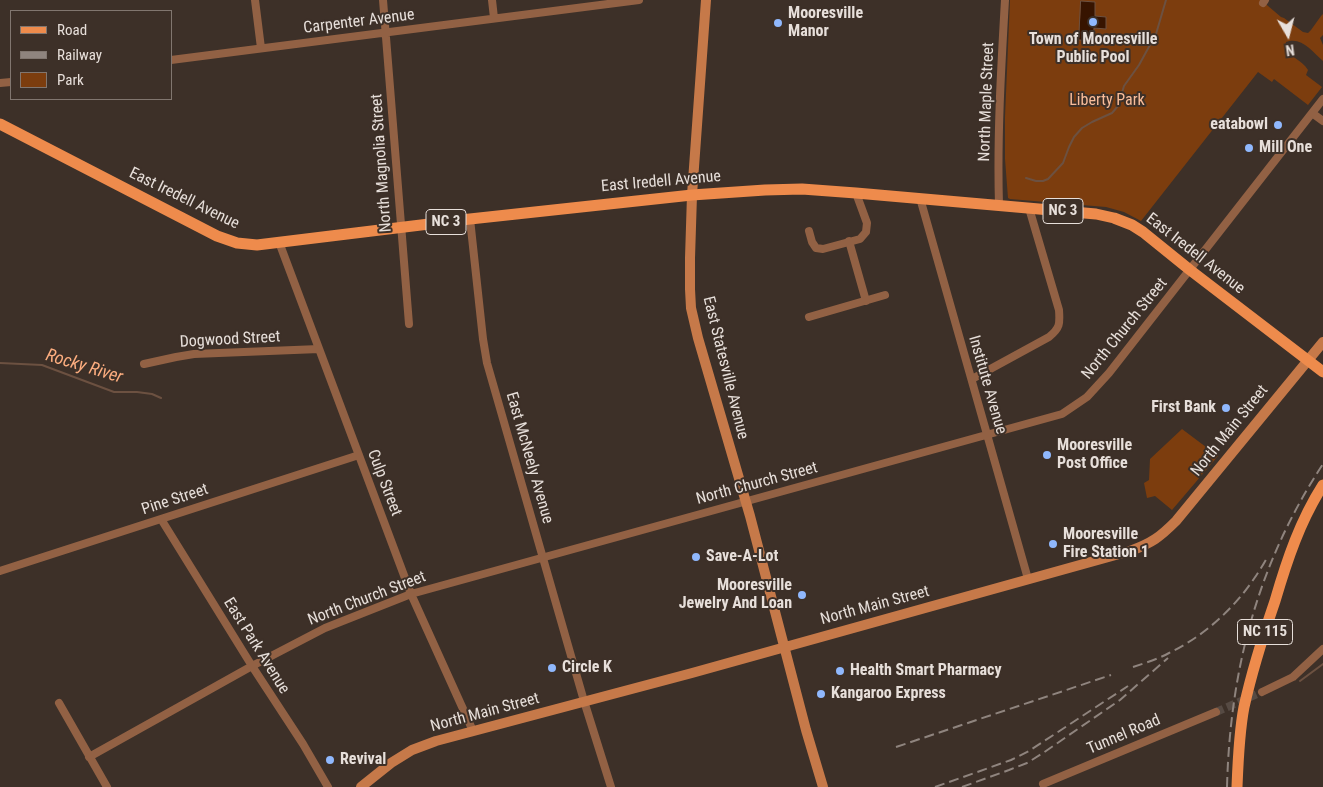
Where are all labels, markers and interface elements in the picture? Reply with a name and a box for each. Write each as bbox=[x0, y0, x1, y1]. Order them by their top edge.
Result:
place label: Mooresville Manor bbox=[788, 4, 863, 42]
street label: Carpenter Avenue bbox=[302, 6, 416, 38]
legend bbox=[10, 10, 172, 100]
north arrow bbox=[1263, 10, 1313, 60]
marker: Town of Mooresville Public Pool bbox=[1087, 16, 1099, 28]
marker: Mooresville Manor bbox=[772, 17, 784, 29]
text: Road bbox=[57, 21, 87, 39]
place label: Town of Mooresville Public Pool bbox=[1029, 30, 1157, 68]
text: N bbox=[1285, 41, 1295, 58]
street label: North Maple Street bbox=[975, 42, 999, 162]
text: Railway bbox=[57, 46, 102, 64]
text: Park bbox=[57, 71, 84, 89]
park label: Liberty Park bbox=[1069, 91, 1145, 111]
street label: North Magnolia Street bbox=[368, 93, 396, 233]
place label: eatabowl bbox=[1210, 115, 1268, 135]
marker: eatabowl bbox=[1272, 119, 1284, 131]
place label: Mill One bbox=[1259, 138, 1312, 158]
marker: Mill One bbox=[1243, 142, 1255, 154]
street label: East Iredell Avenue bbox=[126, 164, 242, 234]
street label: East Iredell Avenue bbox=[600, 167, 722, 197]
road number: NC 3 bbox=[1043, 198, 1083, 224]
street label: East Iredell Avenue bbox=[1142, 209, 1248, 299]
road number: NC 3 bbox=[426, 210, 466, 234]
street label: North Church Street bbox=[1078, 274, 1172, 384]
street label: East Statesville Avenue bbox=[698, 295, 752, 441]
street label: Dogwood Street bbox=[179, 328, 281, 352]
street label: Institute Avenue bbox=[964, 333, 1010, 437]
water label: Rocky River bbox=[43, 345, 125, 389]
street label: North Main Street bbox=[1187, 382, 1273, 480]
street label: East McNeely Avenue bbox=[501, 390, 557, 526]
place label: First Bank bbox=[1151, 398, 1216, 418]
marker: First Bank bbox=[1220, 402, 1232, 414]
place label: Mooresville Post Office bbox=[1057, 436, 1132, 474]
street label: Culp Street bbox=[363, 447, 405, 519]
marker: Mooresville Post Office bbox=[1041, 449, 1053, 461]
street label: North Church Street bbox=[694, 459, 820, 509]
street label: Pine Street bbox=[139, 480, 211, 520]
place label: Mooresville Fire Station 1 bbox=[1063, 525, 1149, 563]
marker: Mooresville Fire Station 1 bbox=[1047, 538, 1059, 550]
place label: Save-A-Lot bbox=[706, 547, 778, 567]
marker: Save-A-Lot bbox=[690, 551, 702, 563]
street label: North Church Street bbox=[305, 568, 429, 630]
place label: Mooresville Jewelry And Loan bbox=[679, 576, 792, 614]
street label: North Main Street bbox=[819, 582, 931, 630]
marker: Mooresville Jewelry And Loan bbox=[796, 589, 808, 601]
street label: East Park Avenue bbox=[219, 594, 293, 698]
road number: NC 115 bbox=[1238, 620, 1292, 644]
place label: Circle K bbox=[562, 658, 612, 678]
place label: Health Smart Pharmacy bbox=[850, 661, 1002, 681]
marker: Circle K bbox=[546, 662, 558, 674]
marker: Health Smart Pharmacy bbox=[834, 665, 846, 677]
place label: Kangaroo Express bbox=[831, 684, 946, 704]
marker: Kangaroo Express bbox=[815, 688, 827, 700]
street label: North Main Street bbox=[429, 689, 541, 737]
street label: Tunnel Road bbox=[1084, 711, 1164, 759]
place label: Revival bbox=[340, 750, 386, 770]
marker: Revival bbox=[324, 754, 336, 766]

